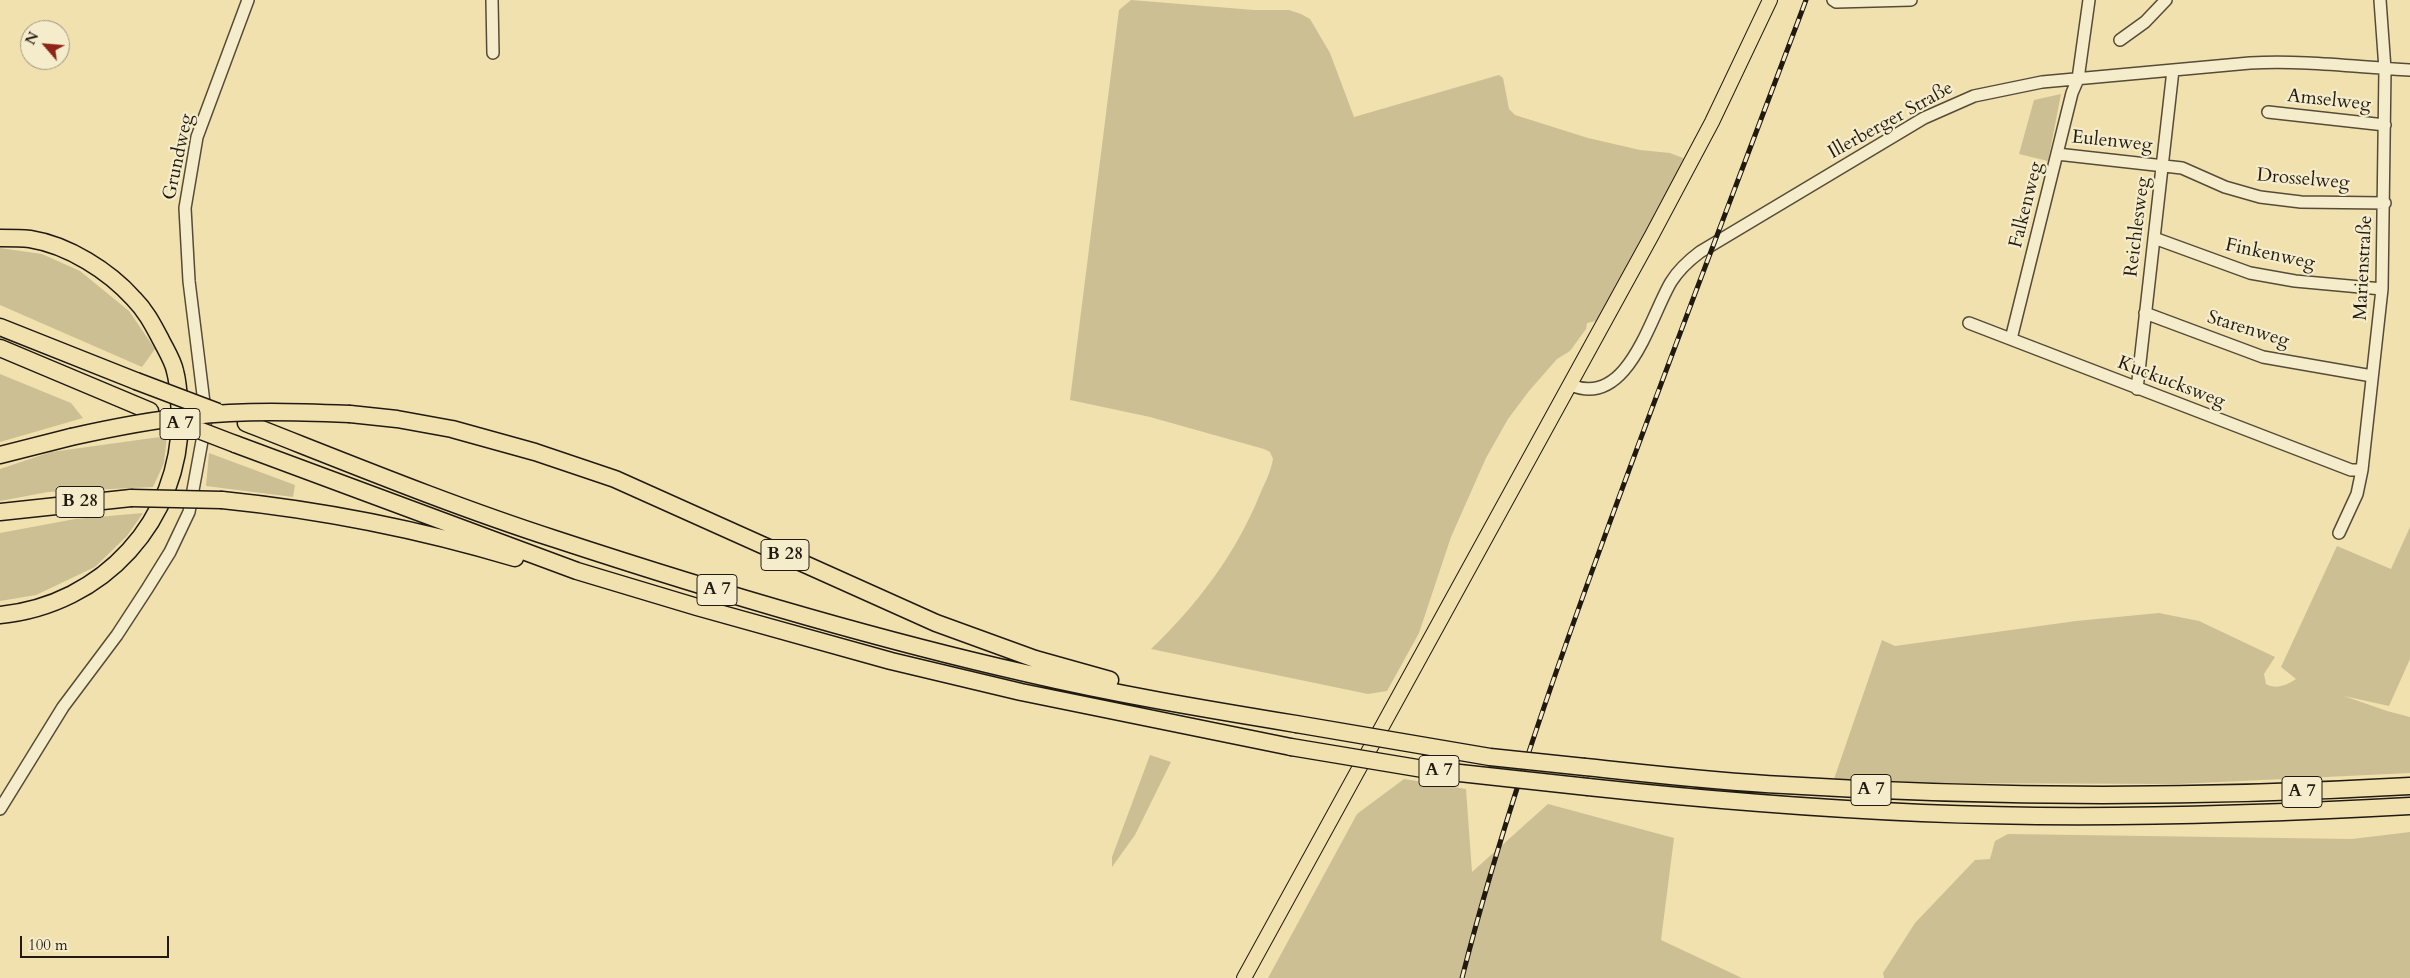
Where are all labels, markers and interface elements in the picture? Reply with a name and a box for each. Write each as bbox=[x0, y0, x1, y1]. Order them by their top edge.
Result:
north arrow bbox=[20, 20, 70, 70]
text: N bbox=[21, 29, 43, 48]
street label: Illerberger Straße bbox=[1825, 77, 1957, 165]
street label: Amselweg bbox=[2286, 85, 2372, 117]
street label: Grundweg bbox=[159, 112, 199, 202]
street label: Eulenweg bbox=[2071, 126, 2153, 158]
street label: Falkenweg bbox=[2005, 160, 2049, 250]
street label: Drosselweg bbox=[2256, 165, 2350, 195]
street label: Reichlesweg bbox=[2121, 176, 2155, 278]
street label: Marienstraße bbox=[2350, 215, 2378, 321]
street label: Finkenweg bbox=[2223, 234, 2317, 276]
street label: Starenweg bbox=[2204, 307, 2292, 353]
street label: Kuckucksweg bbox=[2114, 352, 2228, 414]
road number: A 7 bbox=[160, 408, 200, 439]
road number: B 28 bbox=[56, 487, 104, 518]
road number: B 28 bbox=[761, 540, 809, 570]
road number: A 7 bbox=[697, 574, 737, 606]
road number: A 7 bbox=[1419, 756, 1459, 786]
road number: A 7 bbox=[1851, 774, 1891, 806]
road number: A 7 bbox=[2282, 776, 2322, 808]
scale bar bbox=[22, 926, 171, 958]
text: 100 m bbox=[28, 935, 68, 955]

